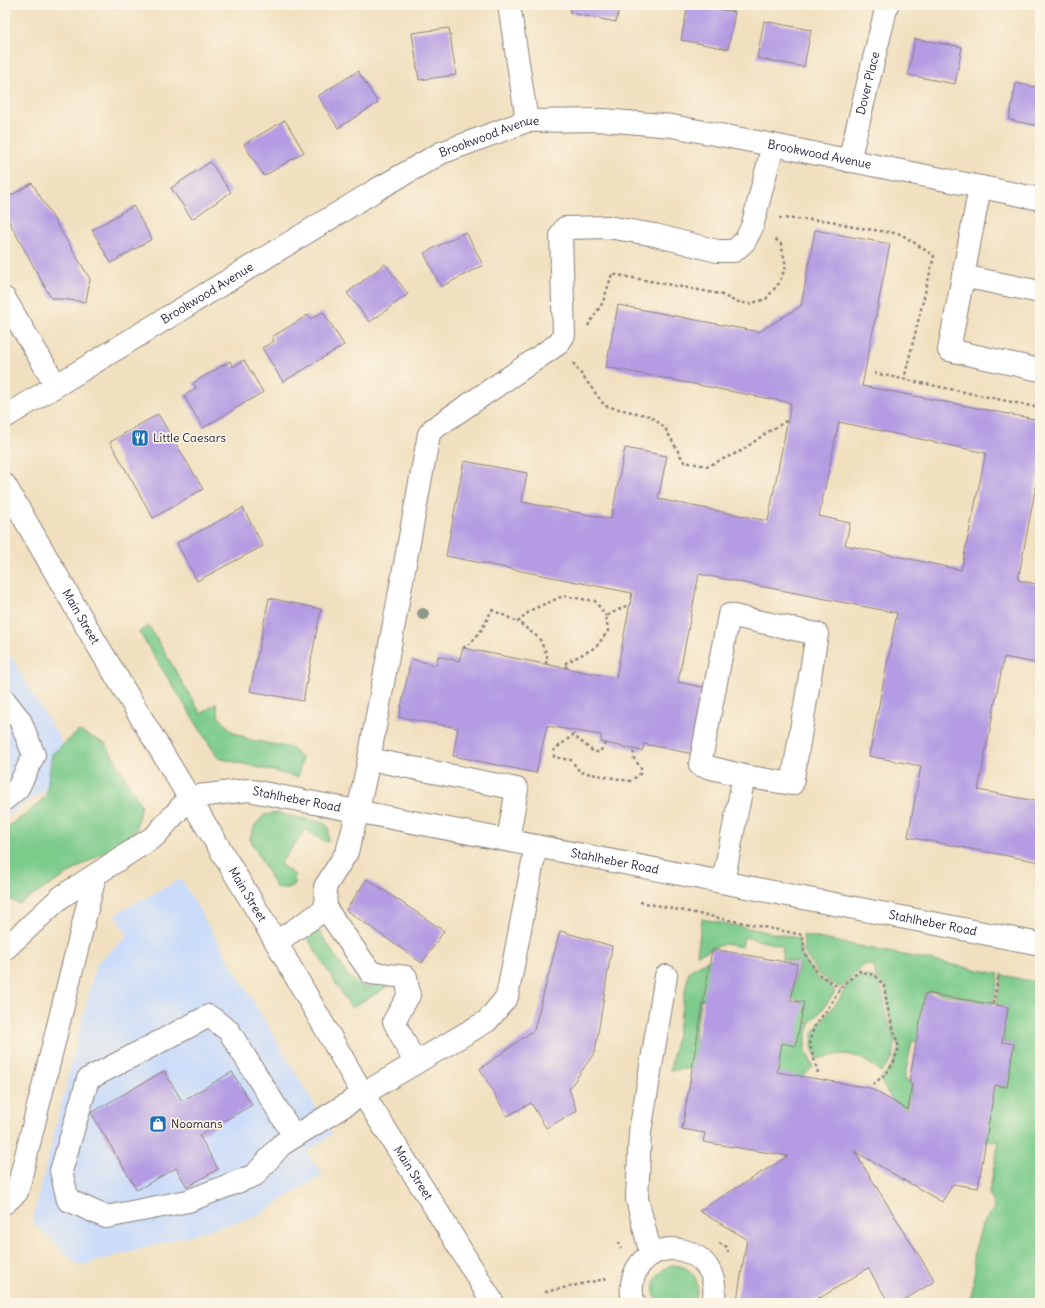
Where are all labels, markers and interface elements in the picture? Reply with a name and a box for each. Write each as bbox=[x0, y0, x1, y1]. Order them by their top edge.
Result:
street label: Dover Place bbox=[853, 50, 882, 116]
street label: Brookwood Avenue bbox=[437, 113, 539, 160]
street label: Brookwood Avenue bbox=[767, 136, 873, 172]
street label: Brookwood Avenue bbox=[158, 259, 256, 327]
restaurant icon: Little Caesars bbox=[130, 428, 150, 448]
place label: Little Caesars bbox=[153, 430, 226, 445]
street label: Main Street bbox=[60, 586, 103, 647]
street label: Stahlheber Road bbox=[252, 783, 342, 815]
street label: Stahlheber Road bbox=[570, 845, 660, 877]
street label: Main Street bbox=[226, 864, 270, 924]
street label: Stahlheber Road bbox=[888, 907, 978, 939]
shop icon: Noomans bbox=[148, 1114, 168, 1134]
place label: Noomans bbox=[171, 1116, 222, 1131]
street label: Main Street bbox=[391, 1143, 436, 1203]

